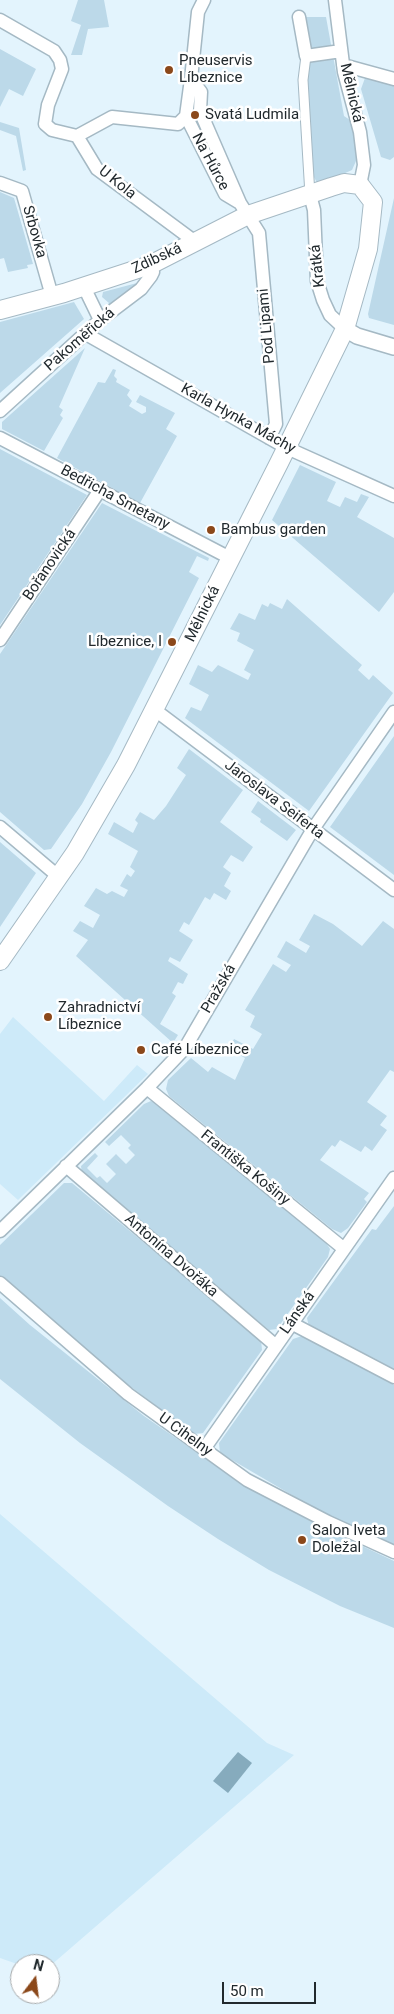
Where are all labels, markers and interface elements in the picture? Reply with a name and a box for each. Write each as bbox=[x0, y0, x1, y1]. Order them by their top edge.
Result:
place label: Pneuservis Líbeznice bbox=[179, 52, 253, 87]
street label: Mělnická bbox=[335, 62, 367, 124]
marker: Pneuservis Líbeznice bbox=[163, 64, 175, 76]
place label: Svatá Ludmila bbox=[205, 106, 299, 124]
marker: Svatá Ludmila bbox=[189, 109, 201, 121]
street label: Na Hůrce bbox=[187, 130, 233, 194]
street label: U Kola bbox=[95, 162, 139, 204]
street label: Srbovka bbox=[18, 204, 50, 260]
street label: Zdibská bbox=[129, 240, 185, 278]
street label: Krátká bbox=[307, 244, 329, 288]
street label: Pod Lipami bbox=[255, 288, 279, 364]
street label: Pakoměřická bbox=[41, 305, 119, 375]
street label: Karla Hynka Máchy bbox=[178, 380, 298, 458]
street label: Bedřicha Smetany bbox=[57, 462, 173, 534]
place label: Bambus garden bbox=[221, 521, 326, 539]
marker: Bambus garden bbox=[205, 524, 217, 536]
street label: Bořanovická bbox=[20, 526, 80, 604]
street label: Mělnická bbox=[182, 583, 224, 645]
place label: Líbeznice, I bbox=[88, 633, 162, 651]
marker: Líbeznice, I bbox=[166, 636, 178, 648]
street label: Jaroslava Seiferta bbox=[220, 757, 328, 843]
street label: Pražská bbox=[198, 961, 240, 1017]
place label: Zahradnictví Líbeznice bbox=[58, 999, 140, 1034]
marker: Zahradnictví Líbeznice bbox=[42, 1011, 54, 1023]
place label: Café Líbeznice bbox=[151, 1041, 249, 1059]
marker: Café Líbeznice bbox=[135, 1044, 147, 1056]
street label: Františka Košiny bbox=[197, 1127, 293, 1209]
street label: Antonína Dvořáka bbox=[121, 1211, 221, 1301]
street label: Lánská bbox=[277, 1288, 319, 1338]
street label: U Cihelny bbox=[155, 1409, 215, 1461]
place label: Salon Iveta Doležal bbox=[312, 1522, 386, 1557]
marker: Salon Iveta Doležal bbox=[296, 1534, 308, 1546]
north arrow bbox=[10, 1954, 60, 2004]
text: N bbox=[32, 1956, 45, 1974]
scale bar bbox=[224, 1972, 318, 2004]
text: 50 m bbox=[230, 1982, 264, 2000]

